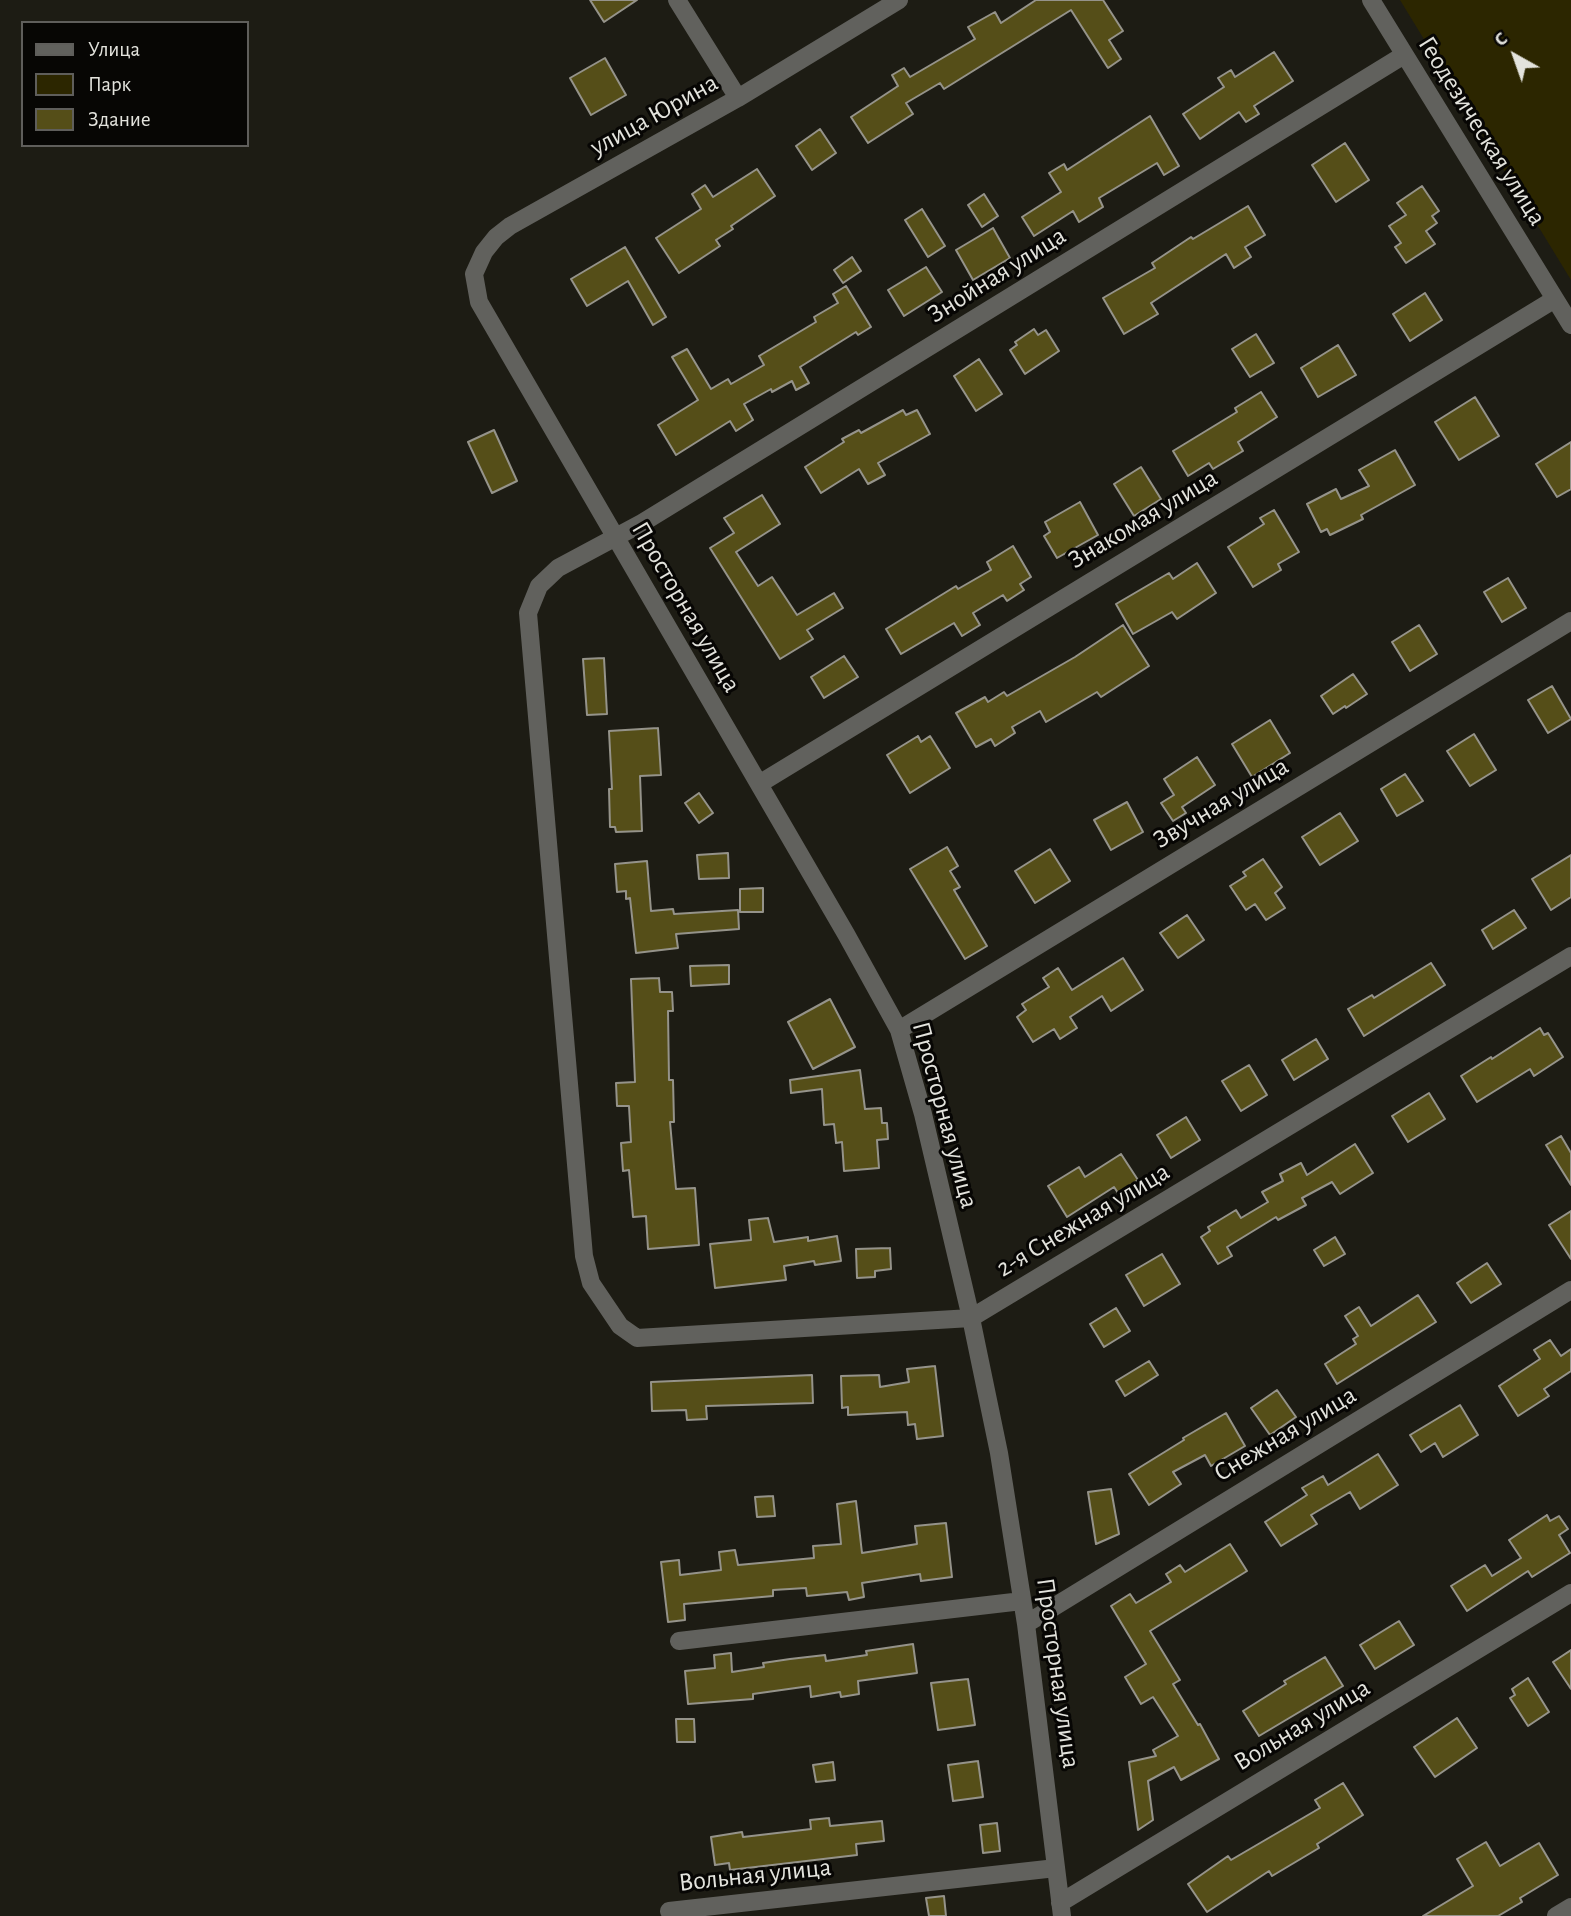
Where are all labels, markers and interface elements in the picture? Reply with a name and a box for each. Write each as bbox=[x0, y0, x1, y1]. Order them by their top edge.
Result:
legend bbox=[21, 21, 248, 147]
north arrow bbox=[1480, 21, 1550, 91]
text: С bbox=[1491, 29, 1511, 50]
street label: Геодезическая улица bbox=[1411, 31, 1553, 231]
text: Улица bbox=[88, 39, 140, 60]
street label: улица Юрина bbox=[585, 67, 723, 163]
text: Парк bbox=[88, 74, 131, 95]
text: Здание bbox=[88, 109, 151, 130]
street label: Знойная улица bbox=[922, 220, 1072, 330]
street label: Знакомая улица bbox=[1063, 462, 1223, 576]
street label: Просторная улица bbox=[624, 516, 748, 698]
street label: Звучная улица bbox=[1148, 750, 1294, 856]
street label: Просторная улица bbox=[905, 1018, 985, 1212]
street label: 2-я Снежная улица bbox=[991, 1156, 1175, 1284]
street label: Снежная улица bbox=[1208, 1379, 1362, 1489]
street label: Просторная улица bbox=[1029, 1576, 1087, 1770]
street label: Вольная улица bbox=[1228, 1672, 1376, 1778]
street label: Вольная улица bbox=[677, 1851, 833, 1899]

